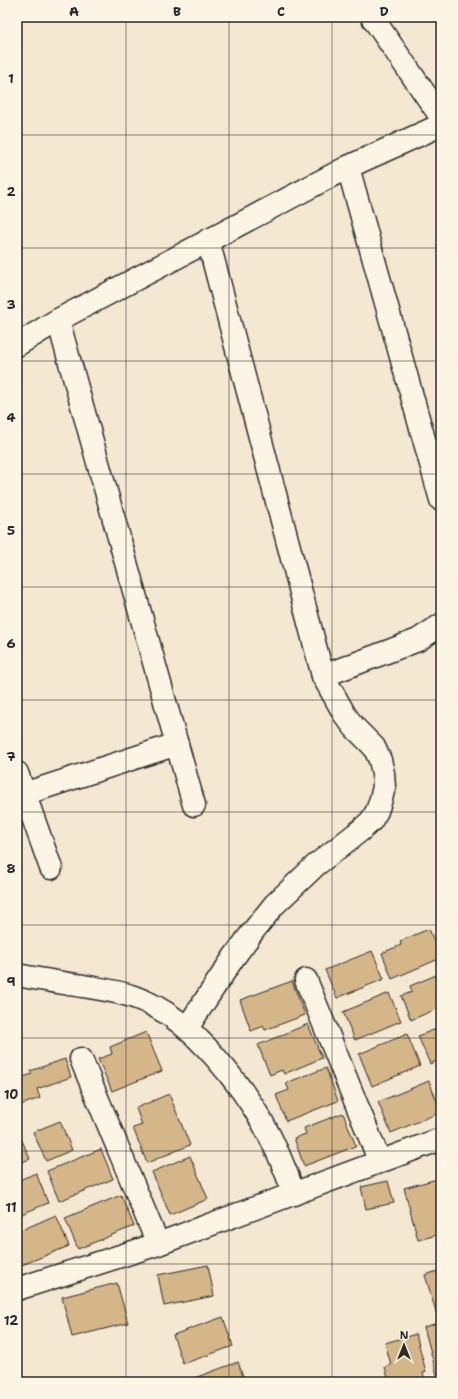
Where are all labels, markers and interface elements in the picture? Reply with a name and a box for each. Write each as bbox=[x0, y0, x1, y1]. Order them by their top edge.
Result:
text: A bbox=[69, 3, 79, 20]
text: B bbox=[173, 3, 181, 20]
text: C bbox=[277, 3, 285, 20]
text: D bbox=[379, 3, 389, 20]
text: 1 bbox=[8, 70, 14, 87]
text: 2 bbox=[6, 183, 16, 200]
text: 3 bbox=[6, 296, 16, 313]
text: 4 bbox=[6, 409, 16, 426]
text: 5 bbox=[7, 522, 15, 539]
text: 6 bbox=[6, 635, 16, 652]
text: 7 bbox=[6, 748, 16, 765]
text: 8 bbox=[6, 860, 16, 877]
text: 9 bbox=[6, 973, 16, 990]
text: 10 bbox=[4, 1086, 18, 1103]
text: 11 bbox=[5, 1199, 17, 1216]
text: 12 bbox=[4, 1312, 18, 1329]
north arrow bbox=[384, 1325, 424, 1365]
text: N bbox=[400, 1328, 409, 1343]

